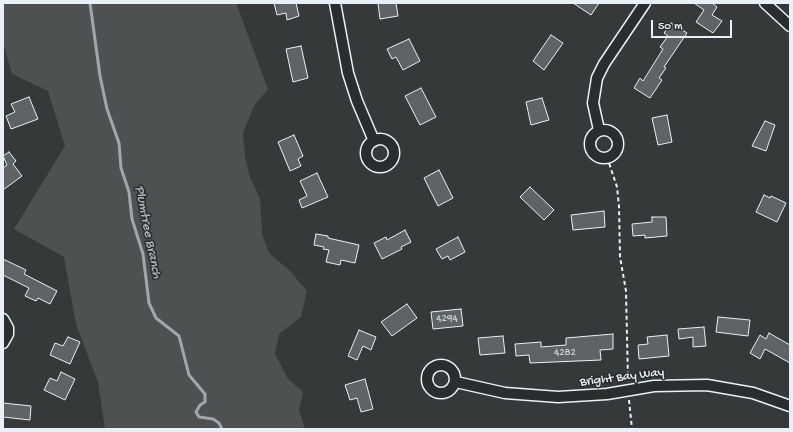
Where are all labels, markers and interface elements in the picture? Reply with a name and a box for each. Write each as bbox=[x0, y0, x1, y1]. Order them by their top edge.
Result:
scale bar bbox=[653, 12, 734, 38]
text: 50 m bbox=[658, 20, 683, 34]
water label: Plumtree Branch bbox=[130, 184, 164, 280]
house number: 4294 bbox=[436, 312, 458, 326]
house number: 4282 bbox=[554, 346, 576, 360]
street label: Bright Bay Way bbox=[579, 365, 665, 391]

